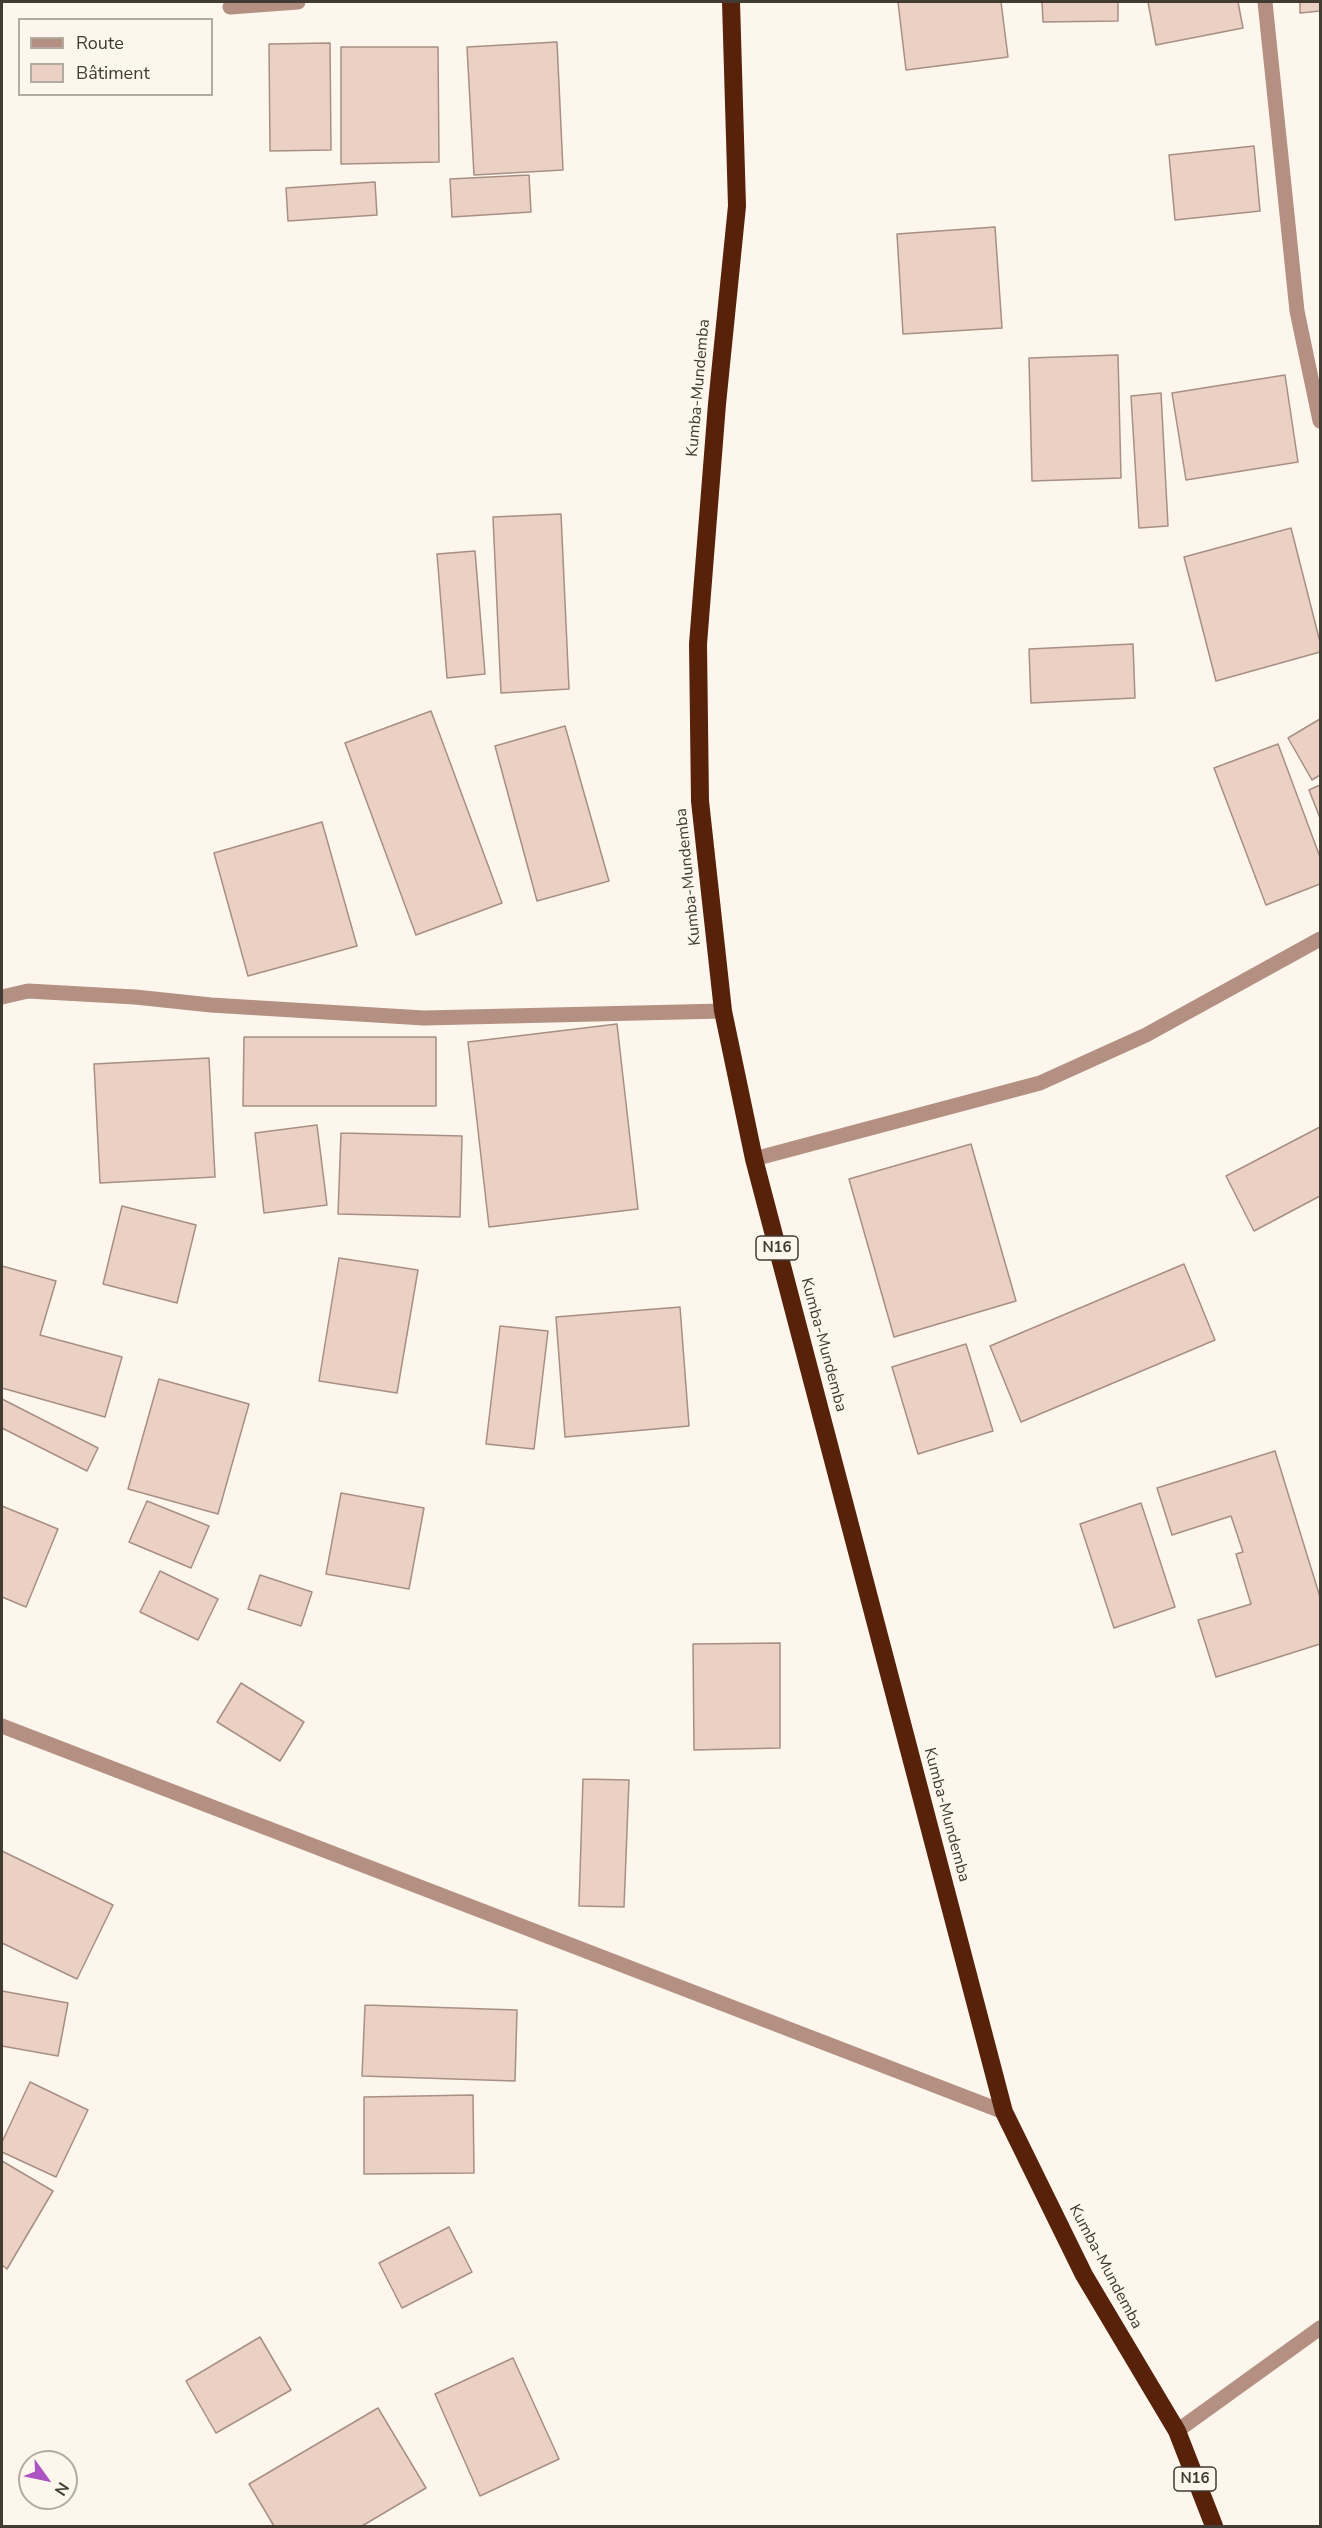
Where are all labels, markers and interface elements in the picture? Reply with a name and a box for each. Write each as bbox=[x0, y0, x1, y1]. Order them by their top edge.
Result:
legend bbox=[18, 18, 213, 96]
text: Route bbox=[76, 31, 124, 55]
text: Bâtiment bbox=[76, 61, 150, 85]
street label: Kumba-Mundemba bbox=[683, 318, 715, 458]
street label: Kumba-Mundemba bbox=[672, 807, 706, 947]
road number: N16 bbox=[756, 1236, 798, 1260]
street label: Kumba-Mundemba bbox=[796, 1276, 850, 1414]
street label: Kumba-Mundemba bbox=[919, 1746, 973, 1884]
street label: Kumba-Mundemba bbox=[1064, 2201, 1146, 2333]
north arrow bbox=[18, 2450, 78, 2510]
road number: N16 bbox=[1174, 2467, 1216, 2491]
text: N bbox=[49, 2478, 74, 2500]

